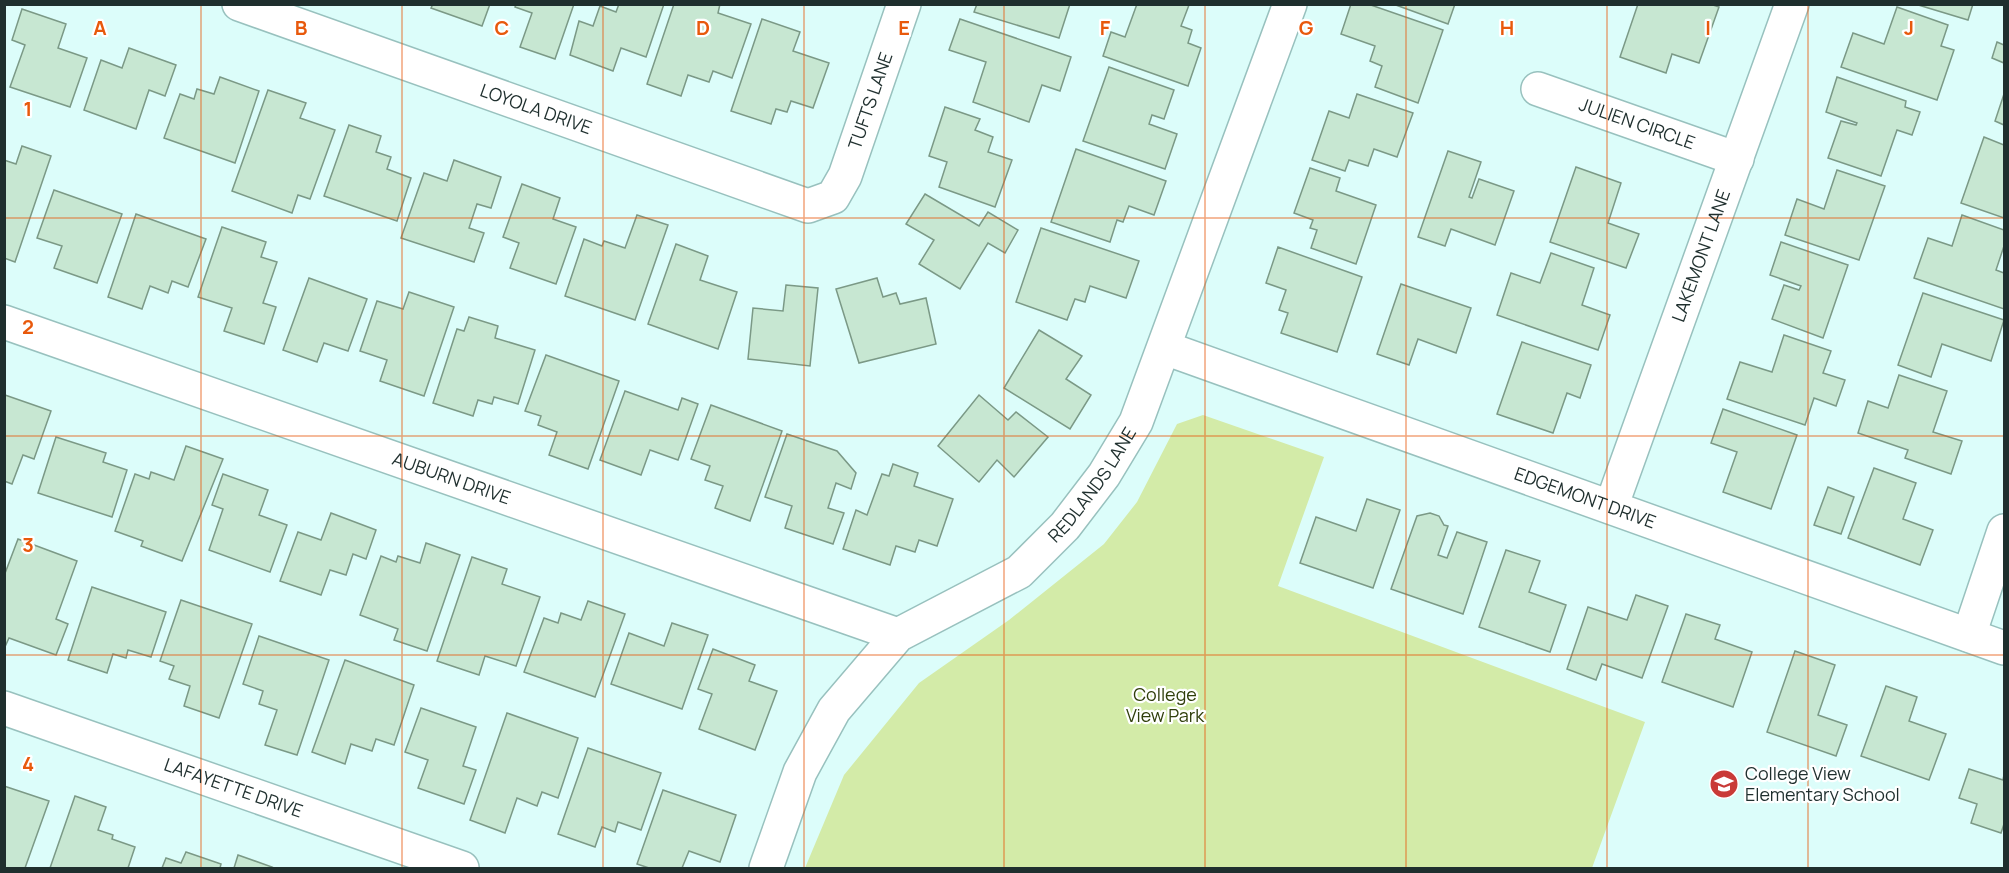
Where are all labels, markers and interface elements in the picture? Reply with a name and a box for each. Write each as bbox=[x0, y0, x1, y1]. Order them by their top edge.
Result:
text: A bbox=[93, 14, 107, 41]
text: B bbox=[295, 14, 308, 41]
text: C bbox=[495, 14, 509, 41]
text: D bbox=[696, 14, 710, 41]
text: E bbox=[898, 14, 910, 41]
text: F bbox=[1100, 14, 1111, 41]
text: G bbox=[1299, 14, 1314, 41]
text: H bbox=[1500, 14, 1514, 41]
text: I bbox=[1705, 14, 1711, 41]
text: J bbox=[1904, 14, 1914, 41]
street label: TUFTS LANE bbox=[842, 49, 898, 152]
street label: LOYOLA DRIVE bbox=[477, 78, 595, 139]
street label: JULIEN CIRCLE bbox=[1576, 91, 1699, 154]
text: 1 bbox=[24, 95, 32, 122]
street label: LAKEMONT LANE bbox=[1666, 186, 1735, 325]
text: 2 bbox=[22, 313, 34, 340]
street label: REDLANDS LANE bbox=[1042, 422, 1141, 547]
street label: AUBURN DRIVE bbox=[389, 446, 514, 509]
street label: EDGEMONT DRIVE bbox=[1511, 461, 1659, 534]
text: 3 bbox=[22, 531, 34, 558]
park label: College View Park bbox=[1126, 682, 1205, 727]
text: 4 bbox=[22, 750, 34, 777]
street label: LAFAYETTE DRIVE bbox=[161, 752, 306, 822]
place label: College View Elementary School bbox=[1745, 761, 1900, 806]
school or university icon: College View Elementary School bbox=[1708, 768, 1740, 800]

